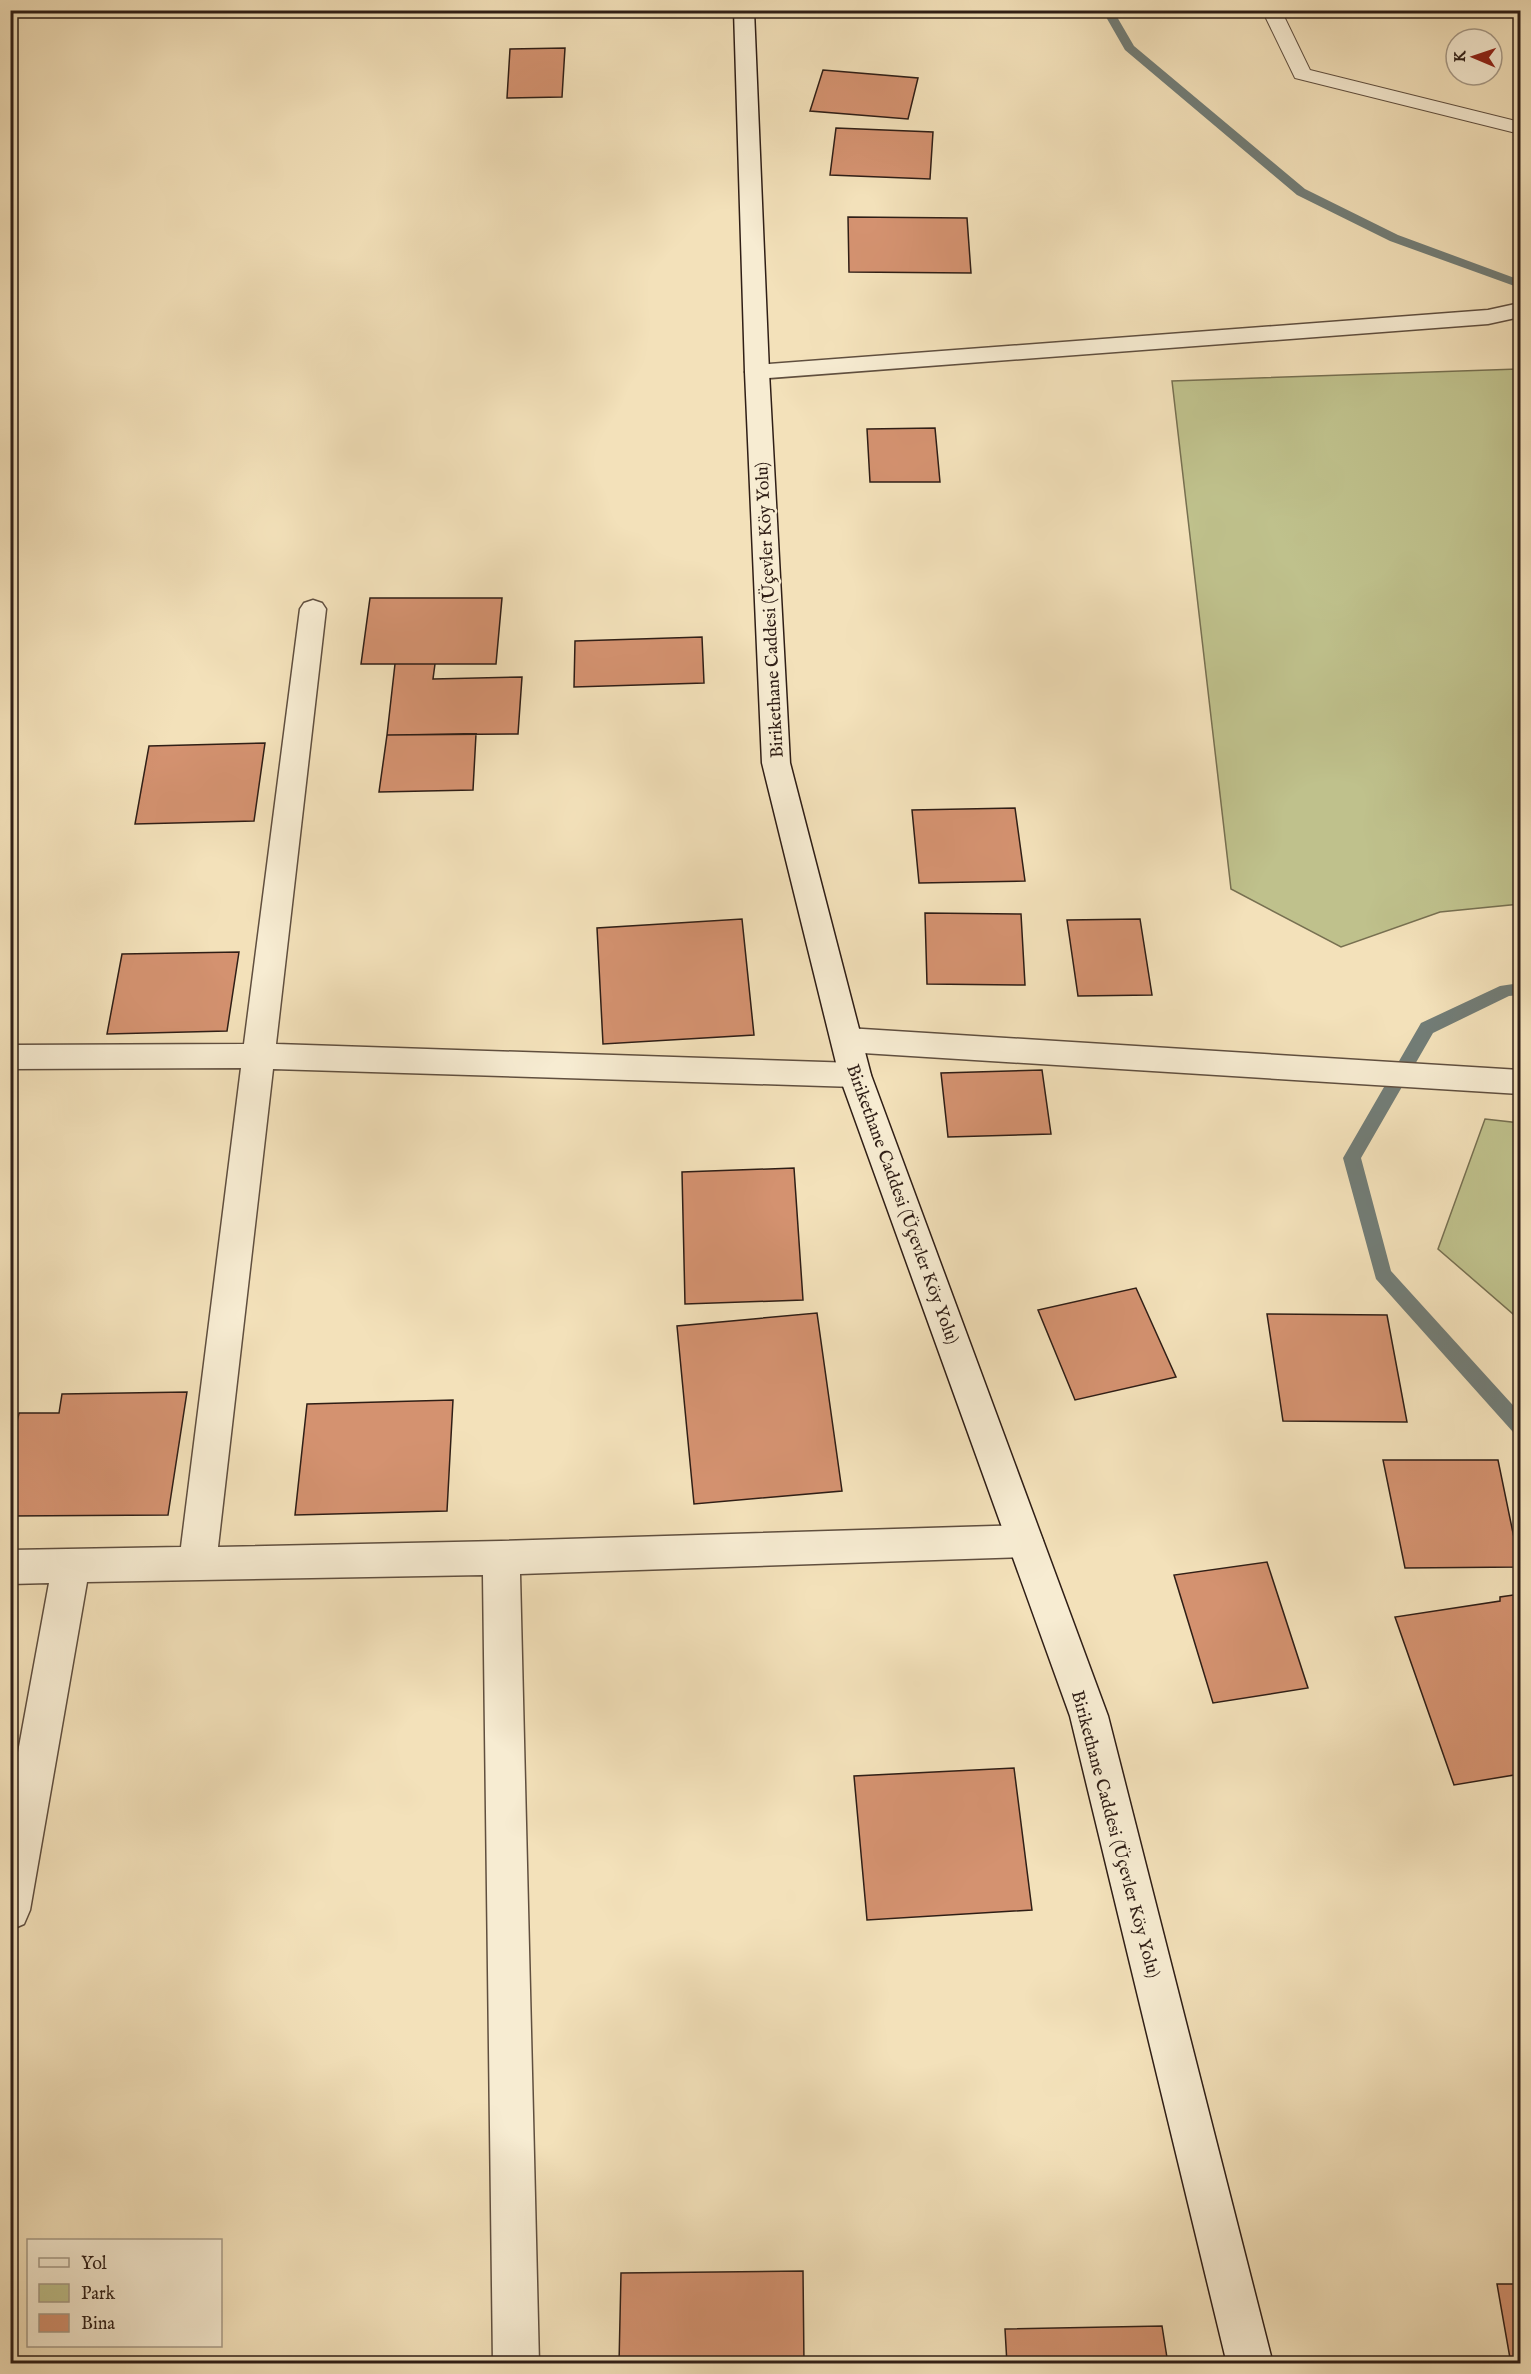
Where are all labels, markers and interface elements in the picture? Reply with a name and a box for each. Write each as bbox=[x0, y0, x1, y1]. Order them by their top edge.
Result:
north arrow bbox=[1444, 27, 1504, 87]
text: K bbox=[1451, 49, 1471, 63]
street label: Birikethane Caddesi (Üçevler Köy Yolu) bbox=[750, 461, 790, 759]
street label: Birikethane Caddesi (Üçevler Köy Yolu) bbox=[840, 1061, 964, 1348]
street label: Birikethane Caddesi (Üçevler Köy Yolu) bbox=[1065, 1688, 1165, 1981]
legend bbox=[27, 2239, 222, 2347]
text: Yol bbox=[81, 2253, 107, 2276]
text: Park bbox=[81, 2283, 116, 2306]
text: Bina bbox=[81, 2313, 115, 2336]

